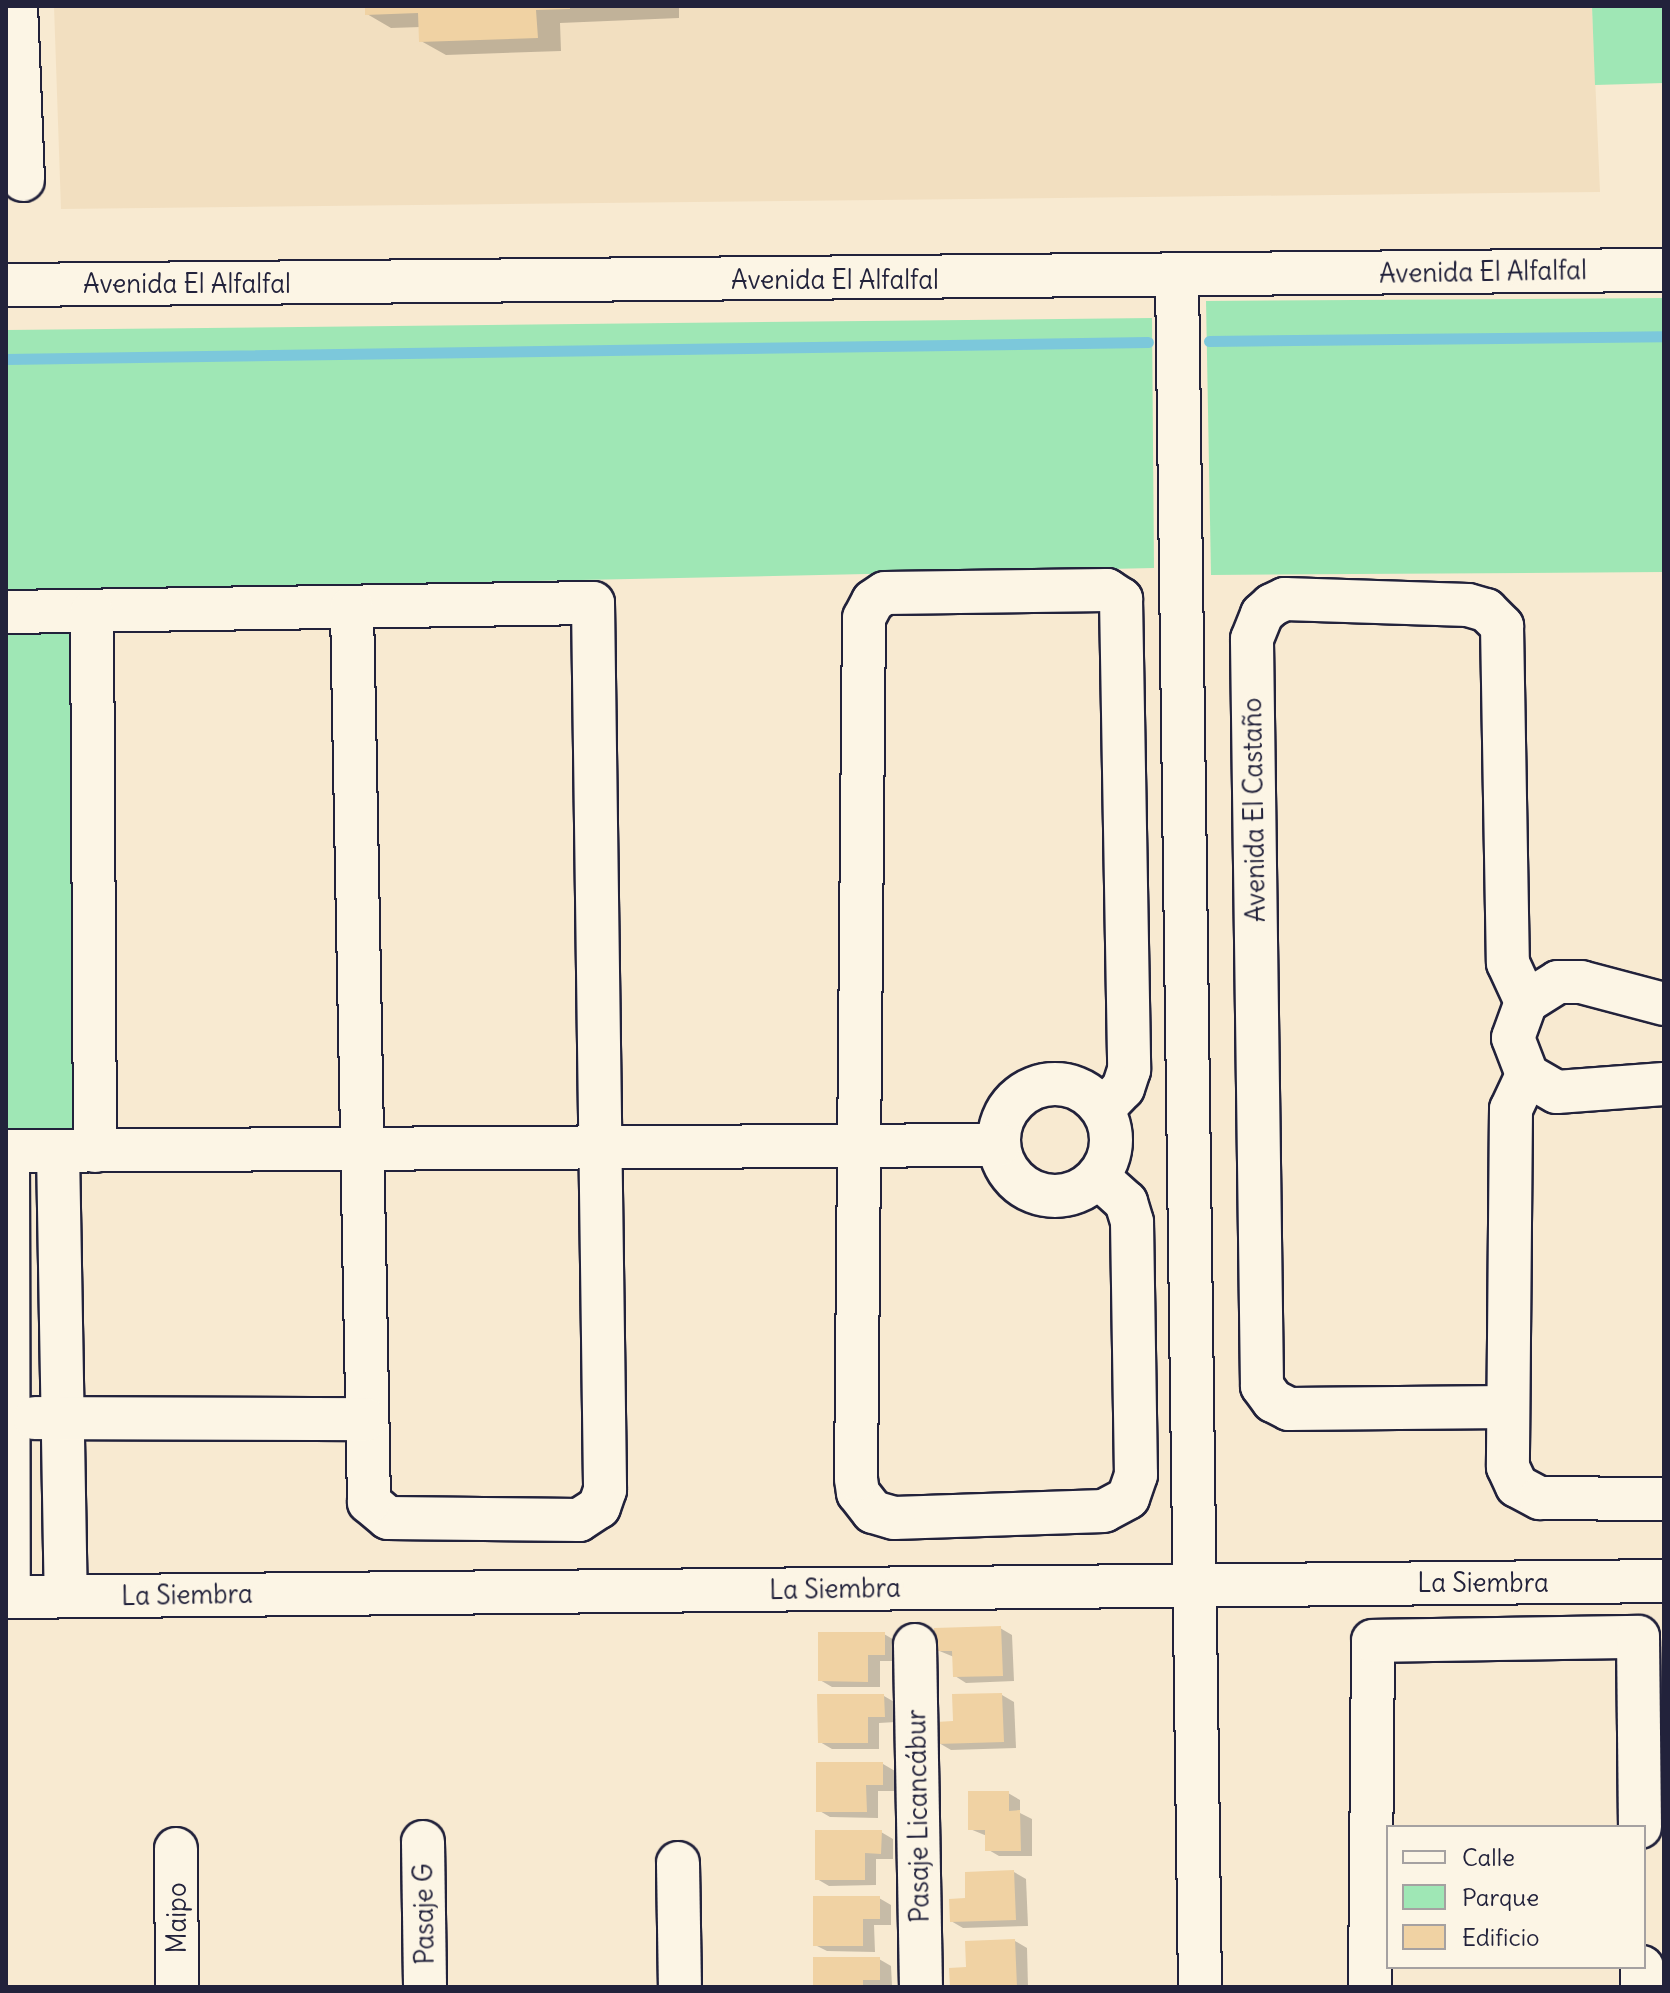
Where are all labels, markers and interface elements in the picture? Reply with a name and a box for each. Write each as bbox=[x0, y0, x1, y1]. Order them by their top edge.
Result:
street label: Avenida El Alfalfal bbox=[1379, 255, 1587, 289]
street label: Avenida El Alfalfal bbox=[731, 264, 939, 296]
street label: Avenida El Alfalfal bbox=[83, 268, 291, 300]
street label: Avenida El Castaño bbox=[1236, 697, 1272, 923]
street label: La Siembra bbox=[1417, 1567, 1549, 1599]
street label: La Siembra bbox=[769, 1572, 901, 1606]
street label: La Siembra bbox=[121, 1578, 253, 1612]
street label: Pasaje Licancábur bbox=[901, 1709, 935, 1923]
legend bbox=[1386, 1825, 1646, 1969]
text: Calle bbox=[1462, 1842, 1515, 1872]
street label: Pasaje G bbox=[408, 1863, 440, 1965]
street label: Maipo bbox=[161, 1882, 193, 1954]
text: Parque bbox=[1462, 1882, 1539, 1912]
text: Edificio bbox=[1462, 1922, 1540, 1952]

